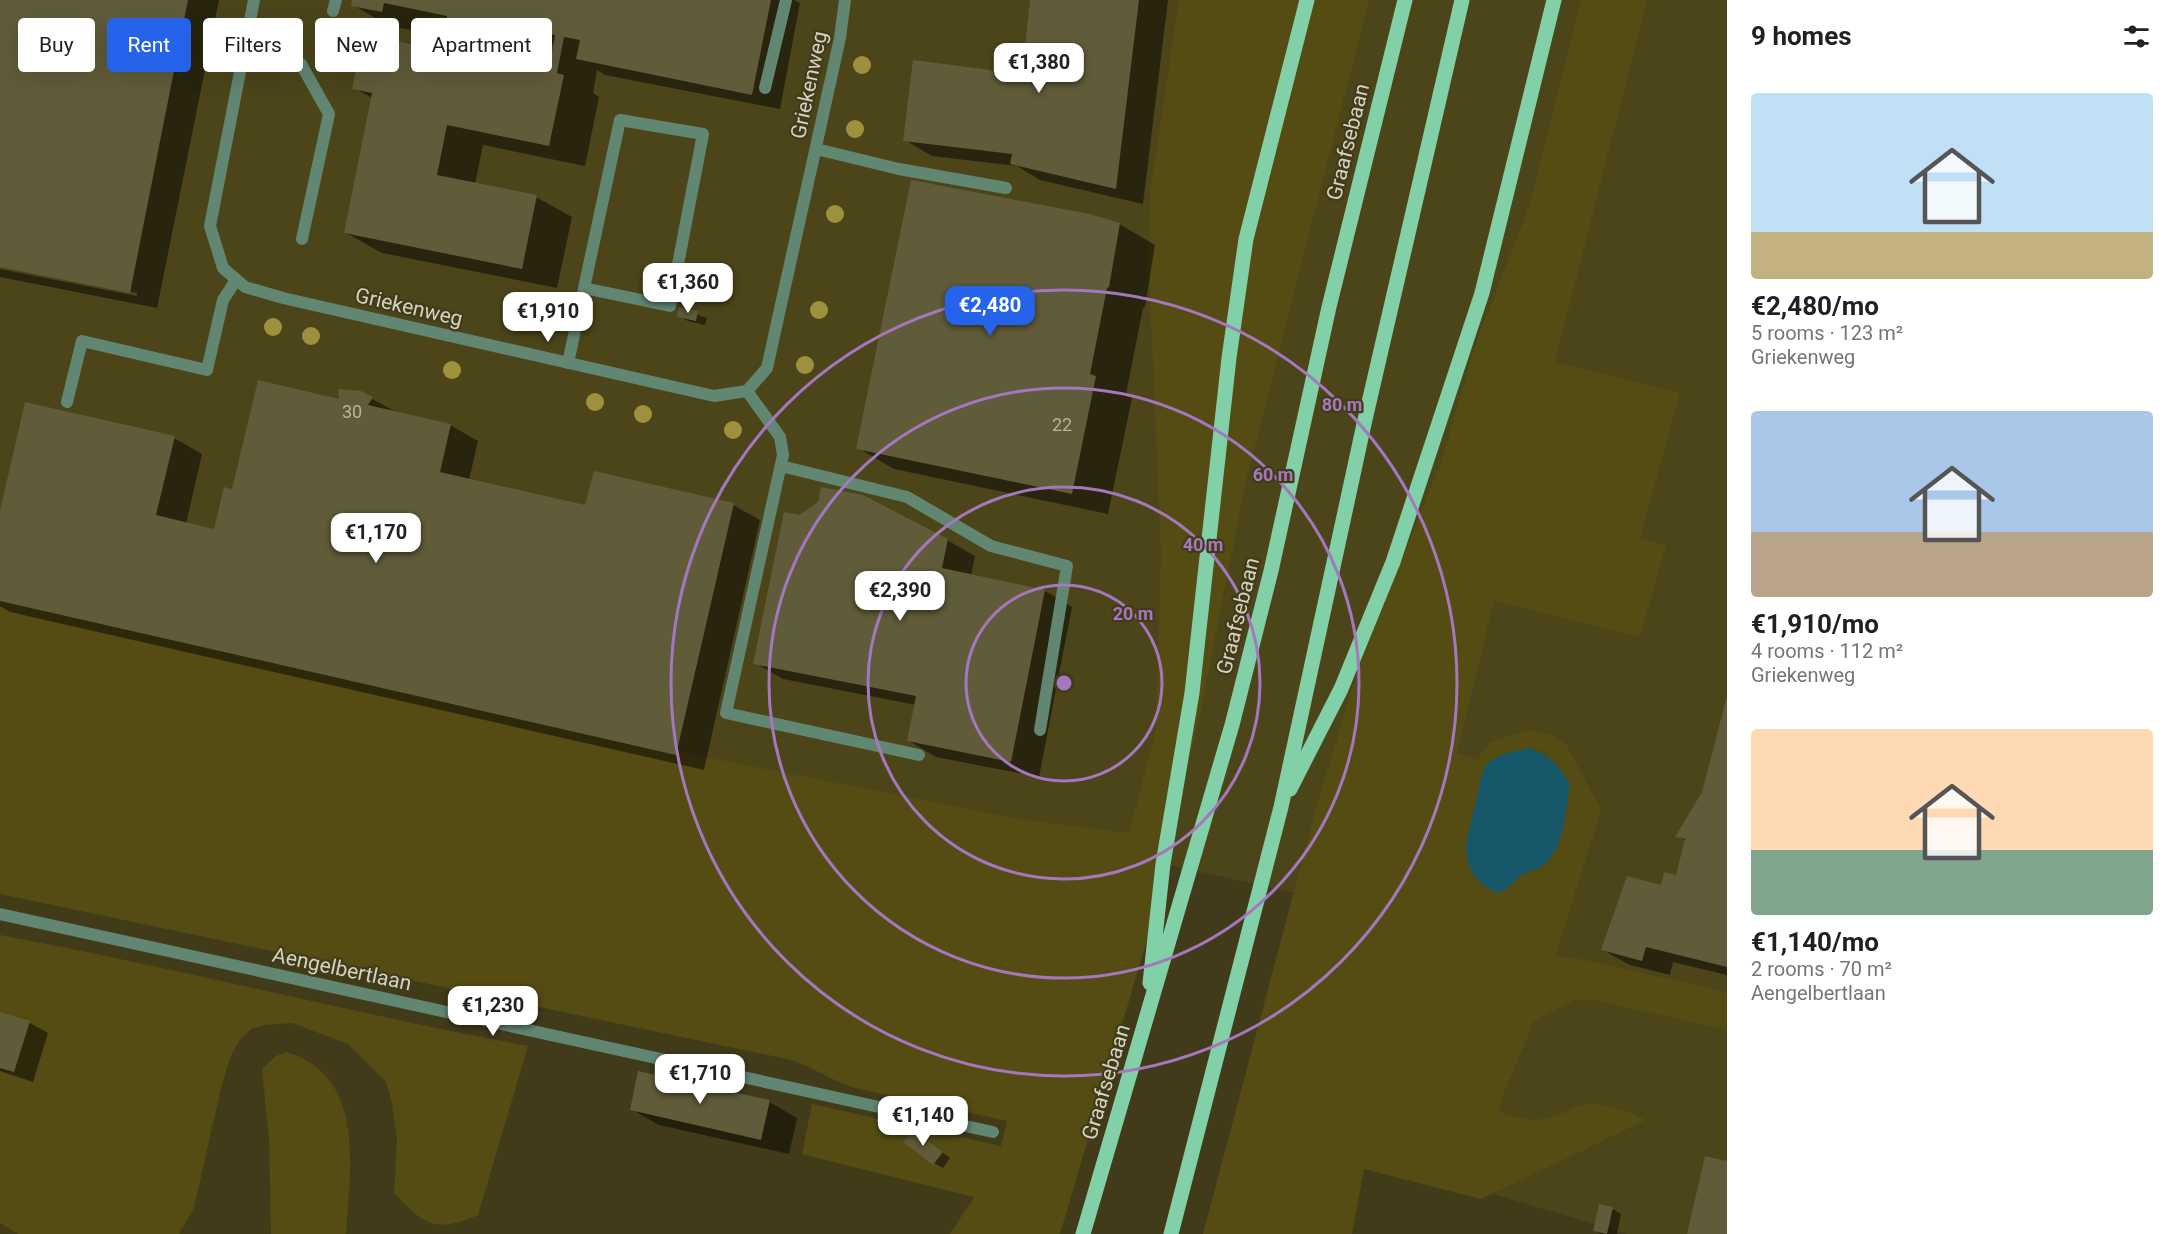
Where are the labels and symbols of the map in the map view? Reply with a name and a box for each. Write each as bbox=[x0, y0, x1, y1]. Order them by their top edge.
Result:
street label: Griekenweg bbox=[786, 29, 832, 141]
pin: €1,380 bbox=[990, 43, 1088, 94]
street label: Graafsebaan bbox=[1322, 81, 1374, 203]
pin: €1,360 bbox=[639, 263, 737, 314]
street label: Griekenweg bbox=[353, 283, 465, 331]
pin: €2,480 bbox=[941, 286, 1039, 337]
pin: €1,910 bbox=[499, 292, 597, 343]
text: 80 m bbox=[1322, 394, 1362, 415]
house number: 30 bbox=[342, 401, 362, 422]
house number: 22 bbox=[1052, 414, 1072, 435]
text: 60 m bbox=[1253, 464, 1293, 485]
pin: €1,170 bbox=[327, 513, 425, 564]
text: 40 m bbox=[1183, 534, 1223, 555]
street label: Graafsebaan bbox=[1212, 555, 1264, 677]
pin: €2,390 bbox=[851, 571, 949, 622]
text: 20 m bbox=[1113, 603, 1153, 624]
centre of rings bbox=[1054, 673, 1074, 693]
street label: Aengelbertlaan bbox=[270, 943, 414, 995]
pin: €1,230 bbox=[444, 986, 542, 1037]
street label: Graafsebaan bbox=[1077, 1021, 1135, 1143]
pin: €1,710 bbox=[651, 1054, 749, 1105]
pin: €1,140 bbox=[874, 1096, 972, 1147]

